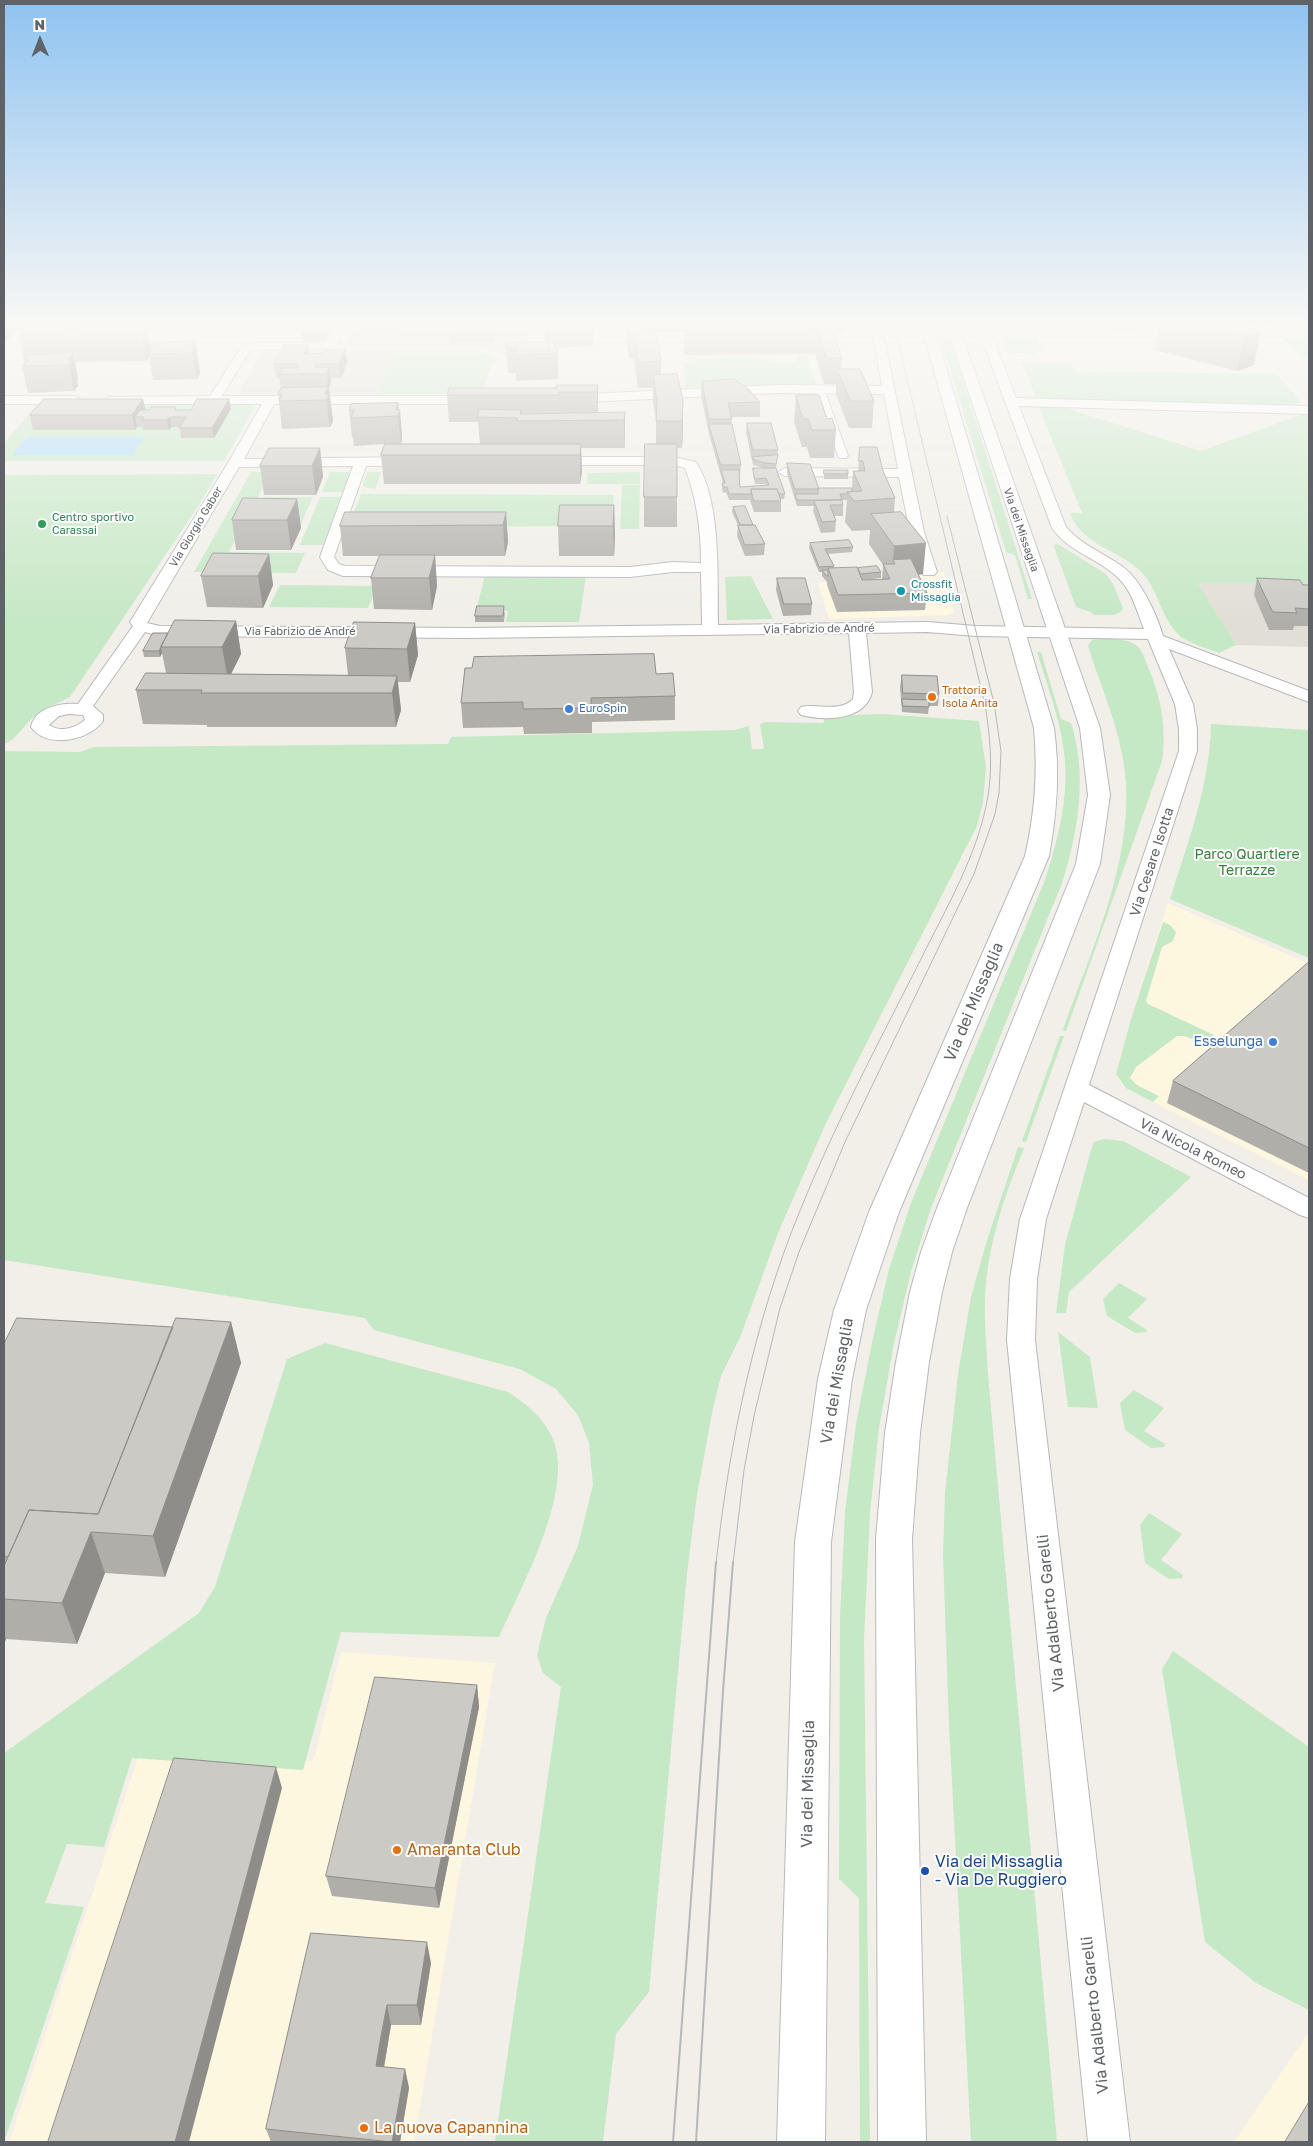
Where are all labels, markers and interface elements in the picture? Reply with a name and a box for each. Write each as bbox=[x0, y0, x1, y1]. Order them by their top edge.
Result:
north arrow bbox=[15, 15, 65, 65]
text: N bbox=[34, 16, 45, 33]
street label: Via Giorgio Gaber bbox=[167, 484, 225, 570]
street label: Via dei Missaglia bbox=[1000, 486, 1042, 574]
place label: Centro sportivo Carassai bbox=[52, 511, 134, 537]
marker: Centro sportivo Carassai bbox=[36, 518, 48, 530]
place label: Crossfit Missaglia bbox=[911, 578, 961, 604]
marker: Crossfit Missaglia bbox=[895, 585, 907, 597]
street label: Via Fabrizio de André bbox=[763, 621, 875, 637]
street label: Via Fabrizio de André bbox=[244, 625, 356, 639]
place label: Trattoria Isola Anita bbox=[942, 684, 998, 710]
marker: Trattoria Isola Anita bbox=[926, 691, 938, 703]
place label: EuroSpin bbox=[579, 702, 627, 716]
marker: EuroSpin bbox=[563, 703, 575, 715]
street label: Via Cesare Isotta bbox=[1126, 805, 1178, 919]
park label: Parco Quartiere Terrazze bbox=[1194, 847, 1300, 880]
street label: Via dei Missaglia bbox=[940, 939, 1008, 1065]
place label: Esselunga bbox=[1193, 1034, 1263, 1050]
marker: Esselunga bbox=[1267, 1036, 1279, 1048]
street label: Via Nicola Romeo bbox=[1137, 1115, 1249, 1183]
street label: Via dei Missaglia bbox=[816, 1316, 858, 1446]
street label: Via Adalberto Garelli bbox=[1033, 1533, 1069, 1693]
street label: Via dei Missaglia bbox=[797, 1720, 819, 1848]
place label: Amaranta Club bbox=[407, 1840, 521, 1860]
marker: Amaranta Club bbox=[391, 1844, 403, 1856]
place label: Via dei Missaglia - Via De Ruggiero bbox=[935, 1852, 1067, 1890]
marker: Via dei Missaglia - Via De Ruggiero bbox=[919, 1865, 931, 1877]
street label: Via Adalberto Garelli bbox=[1077, 1935, 1113, 2095]
place label: La nuova Capannina bbox=[374, 2118, 528, 2138]
marker: La nuova Capannina bbox=[358, 2122, 370, 2134]

